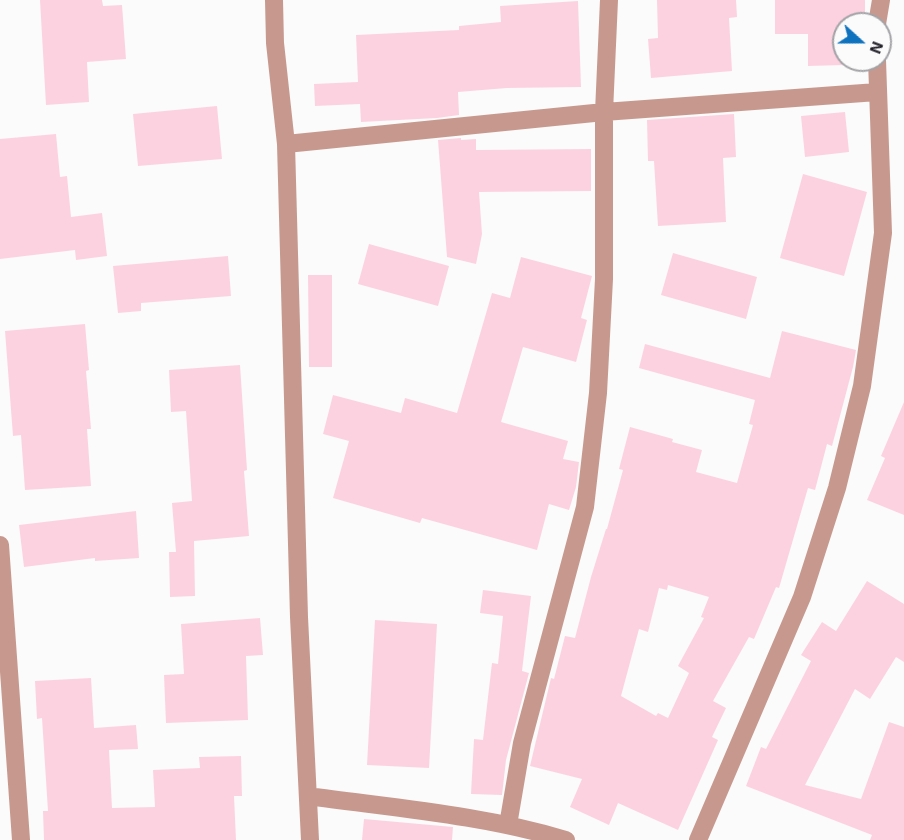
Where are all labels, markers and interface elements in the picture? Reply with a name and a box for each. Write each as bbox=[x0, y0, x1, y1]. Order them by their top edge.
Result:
north arrow bbox=[832, 12, 892, 72]
text: N bbox=[866, 39, 888, 57]

